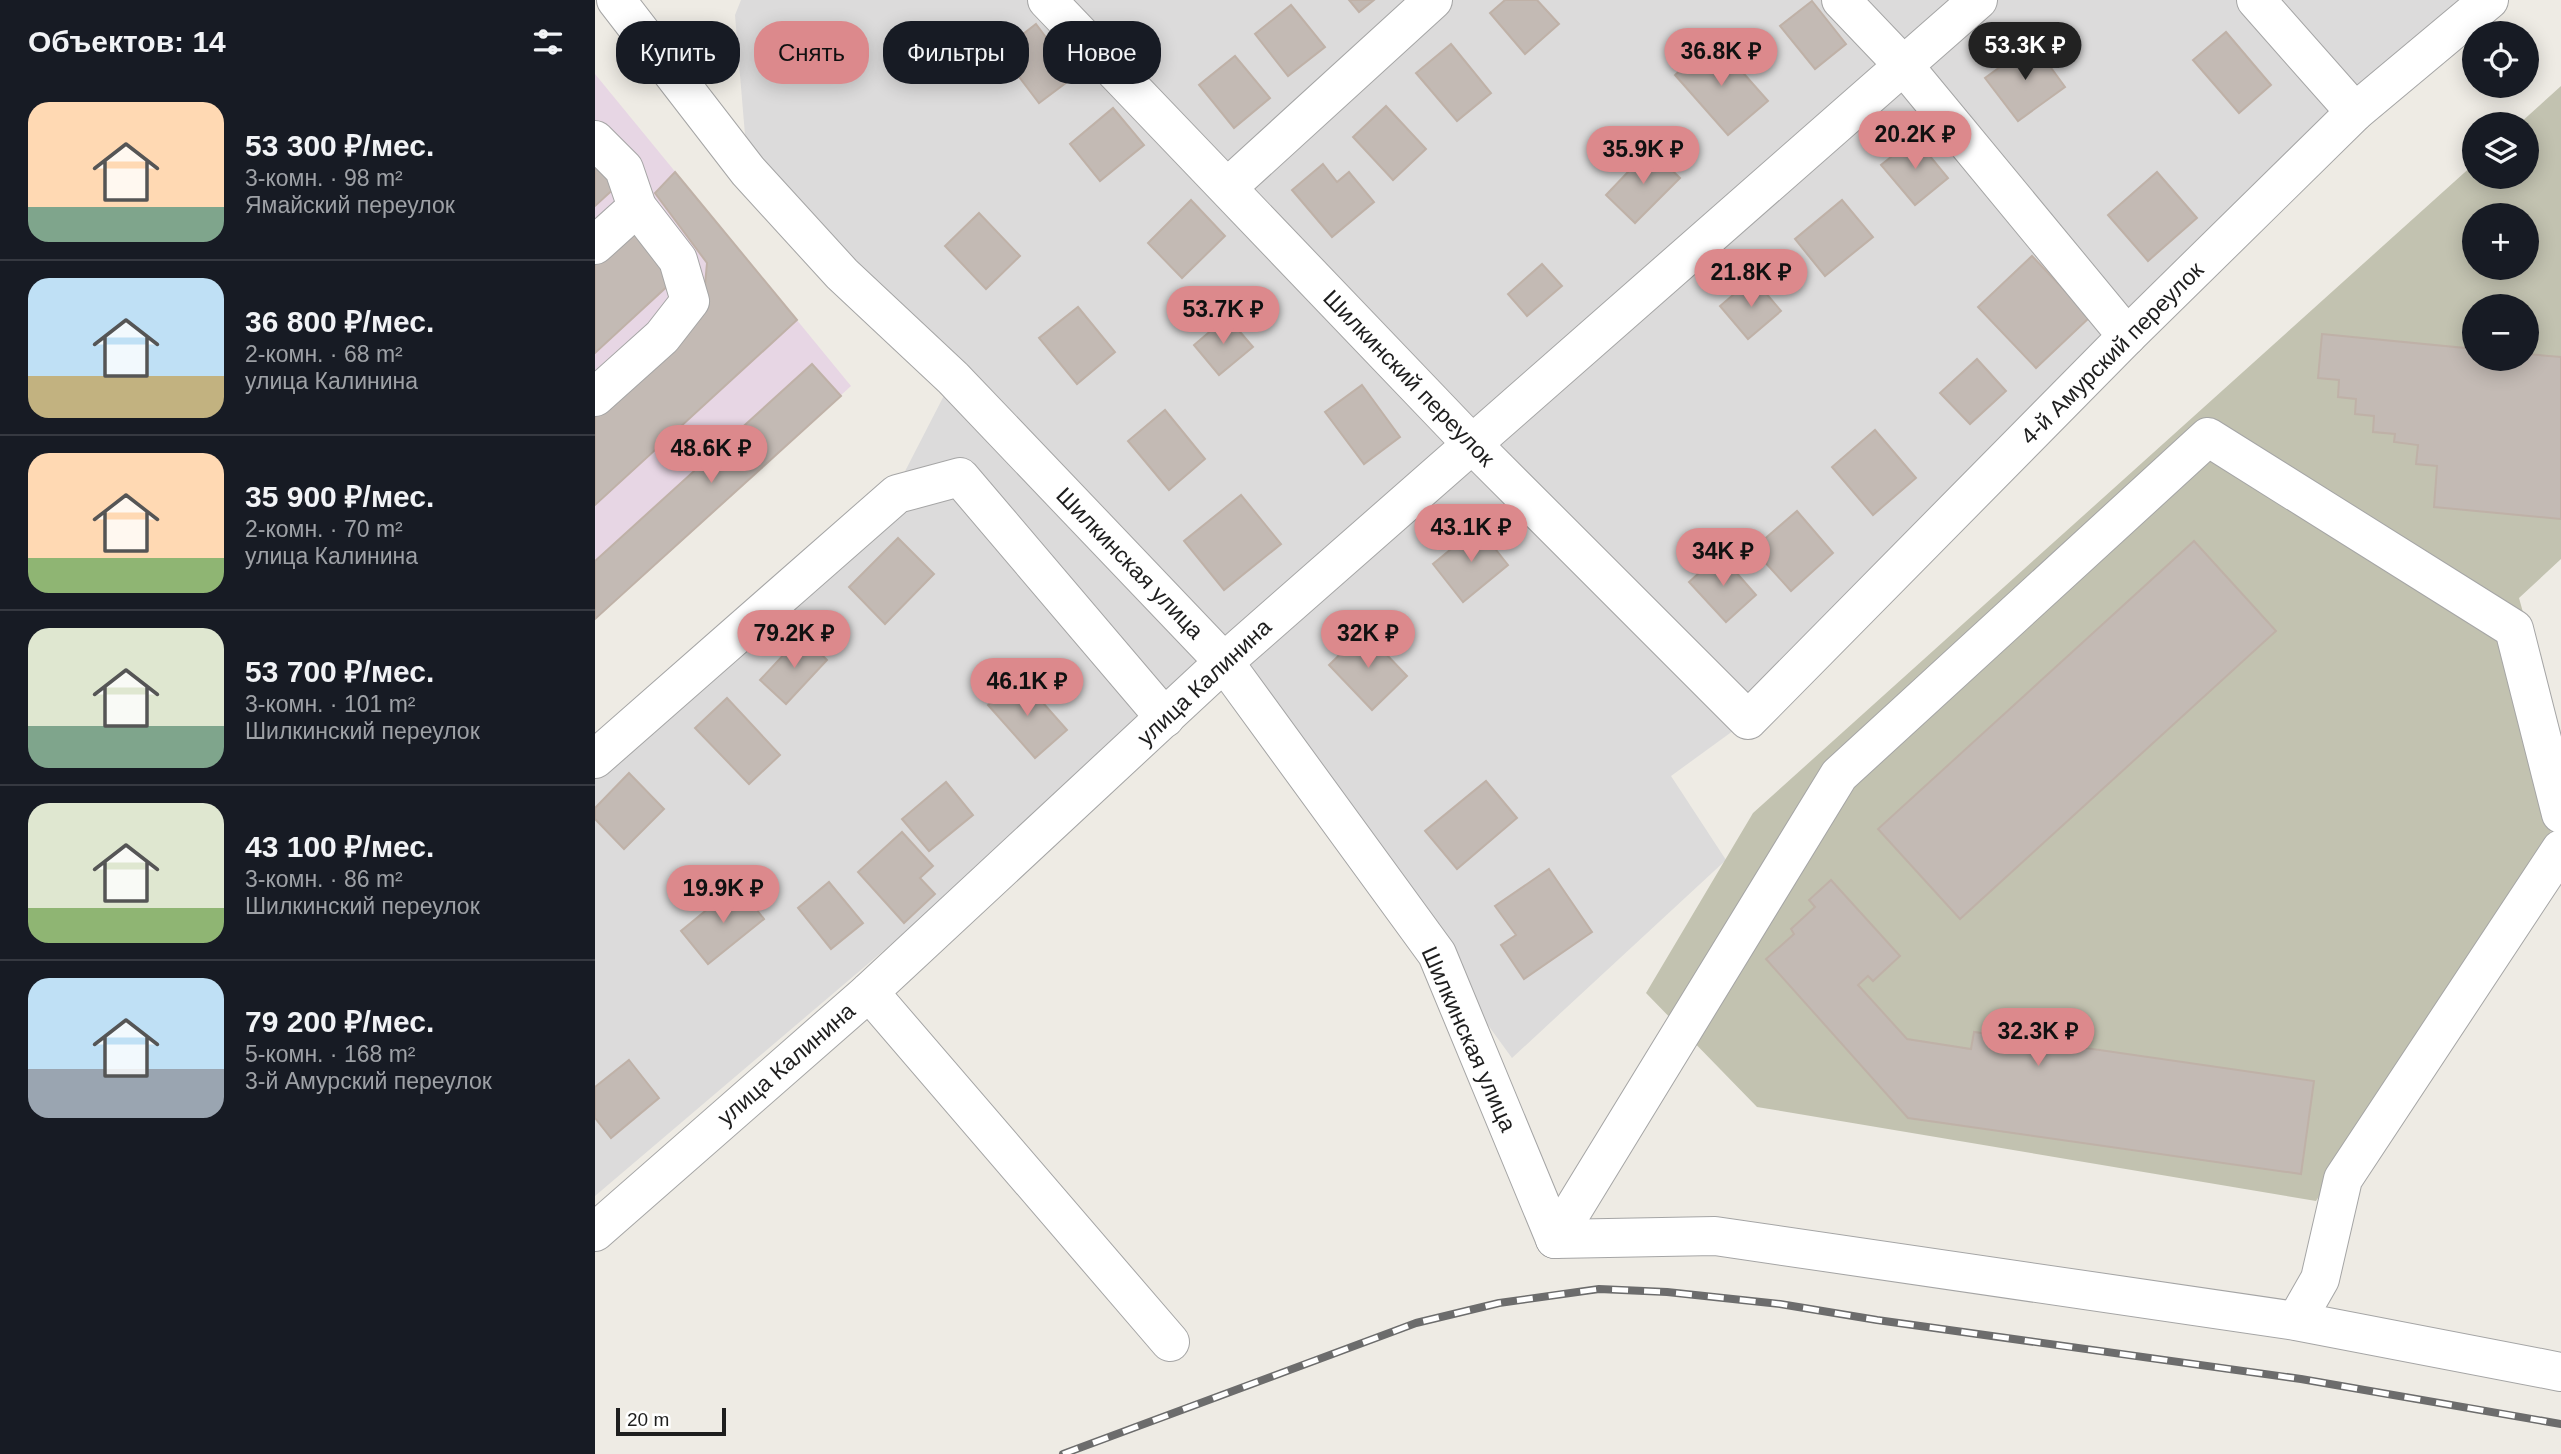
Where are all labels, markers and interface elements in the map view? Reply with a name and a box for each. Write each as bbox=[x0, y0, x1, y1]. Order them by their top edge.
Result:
chip: Купить bbox=[616, 21, 740, 84]
chip: Снять bbox=[754, 21, 869, 84]
chip: Фильтры bbox=[883, 21, 1029, 84]
chip: Новое bbox=[1043, 21, 1161, 84]
map controls bbox=[2462, 21, 2539, 371]
button: locate bbox=[2462, 21, 2539, 98]
pin: 53.3K ₽ bbox=[1960, 22, 2090, 82]
icon: filters bbox=[529, 23, 567, 61]
text: Объектов: 14 bbox=[28, 25, 226, 58]
pin: 36.8K ₽ bbox=[1656, 28, 1786, 88]
text: 53.3K ₽ bbox=[1984, 32, 2066, 58]
text: 36.8K ₽ bbox=[1680, 38, 1762, 64]
pin: 20.2K ₽ bbox=[1850, 111, 1980, 171]
button: layers bbox=[2462, 112, 2539, 189]
text: 20.2K ₽ bbox=[1874, 121, 1956, 147]
pin: 35.9K ₽ bbox=[1578, 127, 1708, 186]
text: 53 300 ₽/мес. bbox=[245, 129, 434, 162]
icon: home bbox=[84, 130, 168, 214]
text: 35.9K ₽ bbox=[1602, 136, 1684, 162]
text: 3-комн. · 98 m² bbox=[245, 165, 403, 191]
text: Ямайский переулок bbox=[245, 192, 455, 218]
button: + bbox=[2462, 203, 2539, 280]
pin: 21.8K ₽ bbox=[1686, 250, 1816, 309]
street label: 4-й Амурский переулок bbox=[2016, 256, 2209, 449]
text: 21.8K ₽ bbox=[1710, 259, 1792, 285]
street label: Шилкинский переулок bbox=[1318, 285, 1501, 472]
pin: 53.7K ₽ bbox=[1158, 286, 1288, 346]
button: − bbox=[2462, 294, 2539, 371]
text: 53.7K ₽ bbox=[1182, 296, 1264, 322]
text: 36 800 ₽/мес. bbox=[245, 305, 434, 338]
icon: home bbox=[84, 306, 168, 390]
text: 2-комн. · 68 m² bbox=[245, 341, 403, 367]
text: улица Калинина bbox=[245, 368, 418, 394]
pin: 48.6K ₽ bbox=[646, 426, 776, 485]
text: 48.6K ₽ bbox=[670, 435, 752, 461]
text: 35 900 ₽/мес. bbox=[245, 480, 434, 513]
icon: home bbox=[84, 481, 168, 565]
street label: Шилкинская улица bbox=[1051, 482, 1209, 644]
pin: 43.1K ₽ bbox=[1406, 504, 1536, 564]
text: 43.1K ₽ bbox=[1430, 514, 1512, 540]
text: 2-комн. · 70 m² bbox=[245, 516, 403, 542]
pin: 34K ₽ bbox=[1674, 528, 1772, 588]
text: 34K ₽ bbox=[1692, 538, 1754, 564]
text: улица Калинина bbox=[245, 543, 418, 569]
pin: 79.2K ₽ bbox=[729, 610, 859, 670]
pin: 32K ₽ bbox=[1319, 610, 1417, 670]
street label: улица Калинина bbox=[1132, 613, 1276, 751]
text: 79.2K ₽ bbox=[753, 620, 835, 646]
text: 32K ₽ bbox=[1337, 620, 1399, 646]
text: 53 700 ₽/мес. bbox=[245, 655, 434, 688]
icon: home bbox=[84, 656, 168, 740]
pin: 46.1K ₽ bbox=[962, 658, 1092, 718]
text: 46.1K ₽ bbox=[986, 668, 1068, 694]
text: 3-комн. · 101 m² bbox=[245, 691, 416, 717]
text: Шилкинский переулок bbox=[245, 718, 480, 744]
text: 43 100 ₽/мес. bbox=[245, 830, 434, 863]
icon: home bbox=[84, 831, 168, 915]
text: 3-комн. · 86 m² bbox=[245, 866, 403, 892]
pin: 19.9K ₽ bbox=[658, 866, 788, 925]
text: 19.9K ₽ bbox=[682, 875, 764, 901]
text: Шилкинский переулок bbox=[245, 893, 480, 919]
street label: Шилкинская улица bbox=[1416, 942, 1522, 1136]
street label: улица Калинина bbox=[712, 997, 860, 1131]
text: 79 200 ₽/мес. bbox=[245, 1005, 434, 1038]
icon: home bbox=[84, 1006, 168, 1090]
pin: 32.3K ₽ bbox=[1973, 1009, 2103, 1068]
text: 32.3K ₽ bbox=[1997, 1018, 2079, 1044]
text: 5-комн. · 168 m² bbox=[245, 1041, 416, 1067]
text: 3-й Амурский переулок bbox=[245, 1068, 492, 1094]
scale bar bbox=[616, 1405, 726, 1437]
text: 20 m bbox=[627, 1409, 669, 1430]

